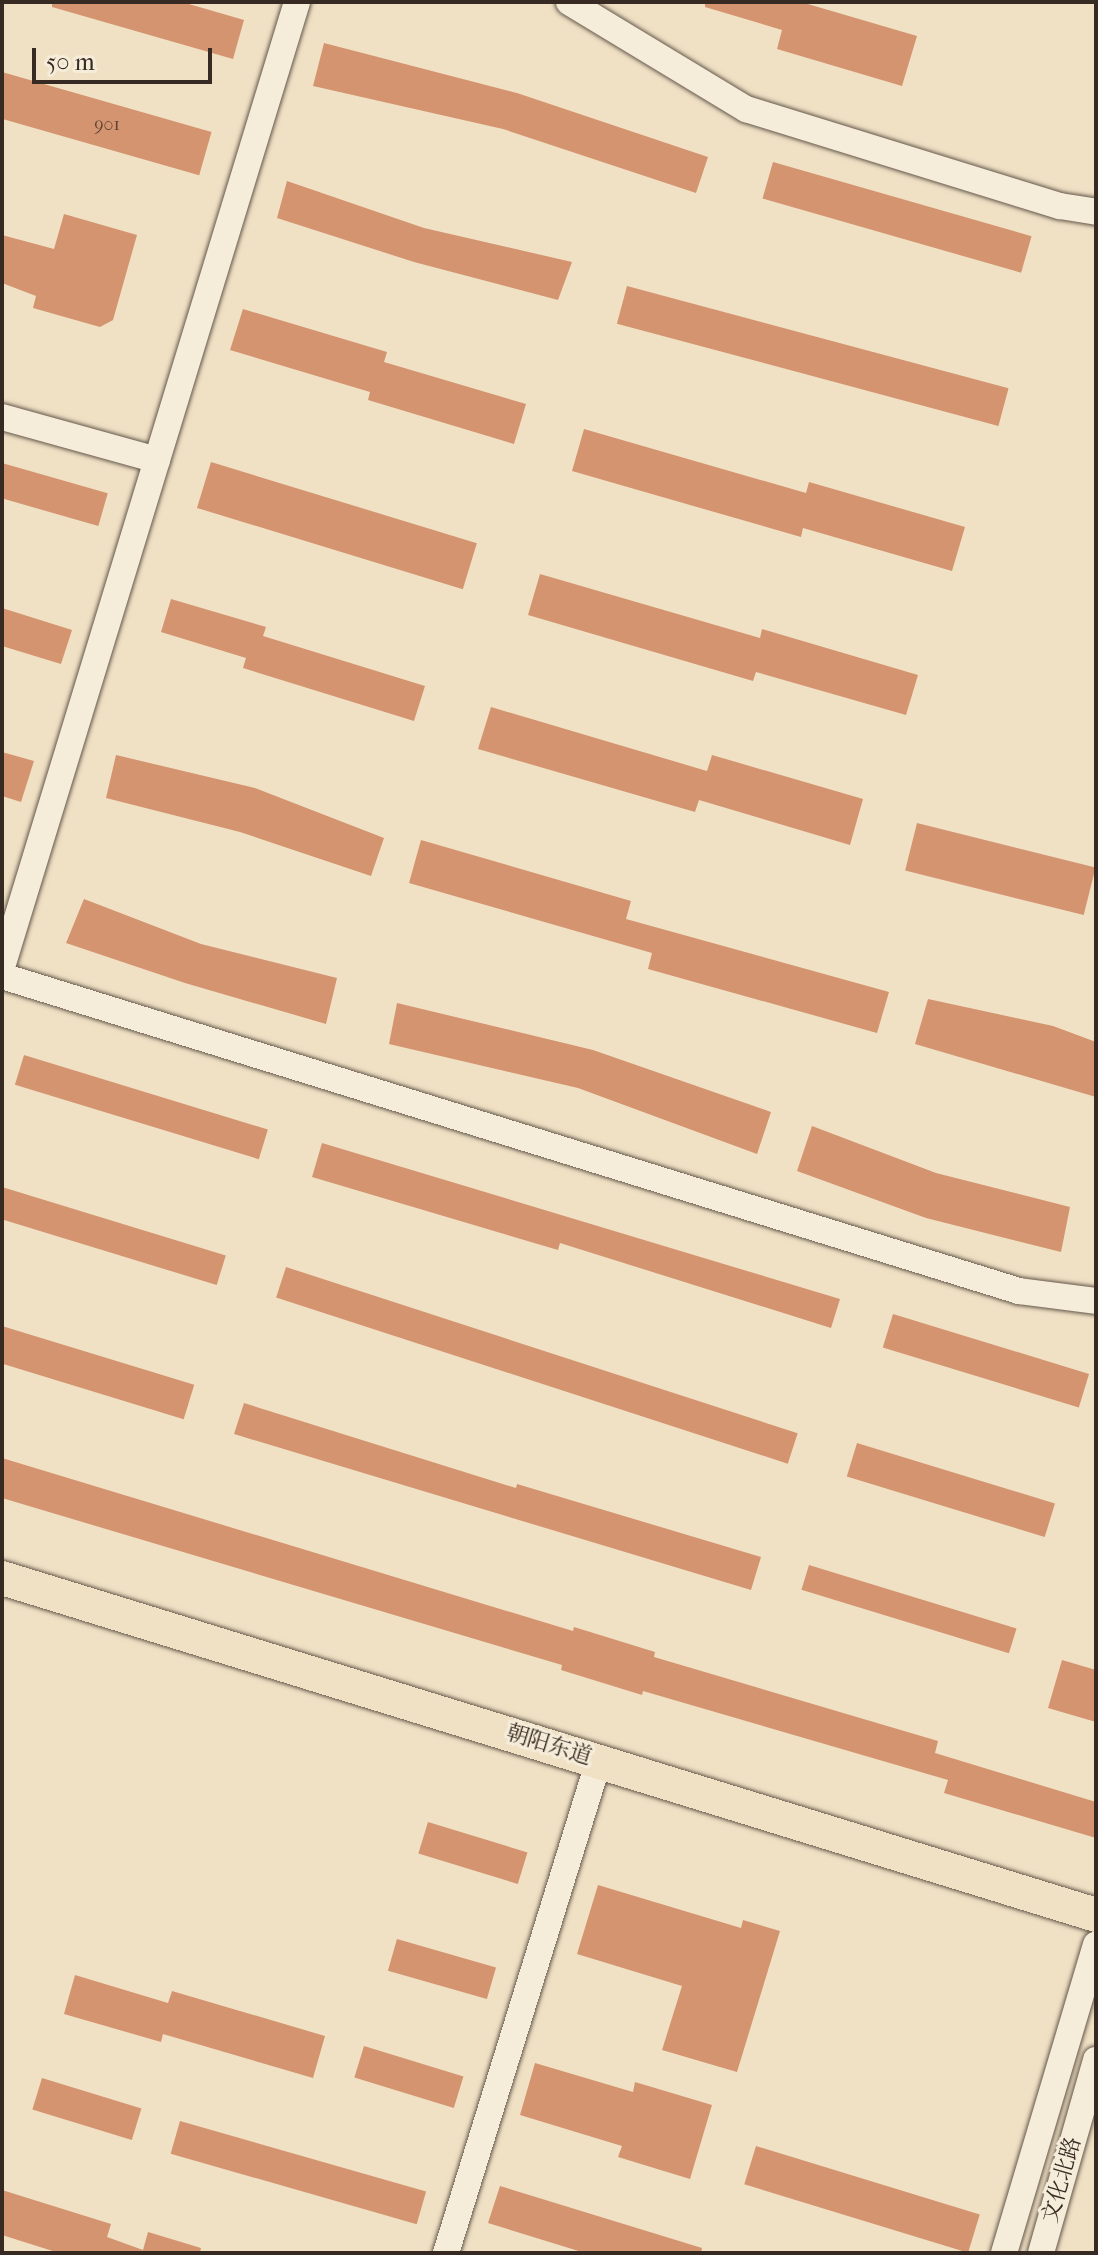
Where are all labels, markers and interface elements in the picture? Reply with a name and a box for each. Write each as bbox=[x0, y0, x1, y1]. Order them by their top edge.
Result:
scale bar bbox=[36, 32, 216, 82]
text: 50 m bbox=[46, 48, 95, 76]
house number: 901 bbox=[94, 114, 120, 136]
street label: 朝阳东道 bbox=[503, 1720, 595, 1770]
street label: 文化北路 bbox=[1037, 2134, 1087, 2226]

